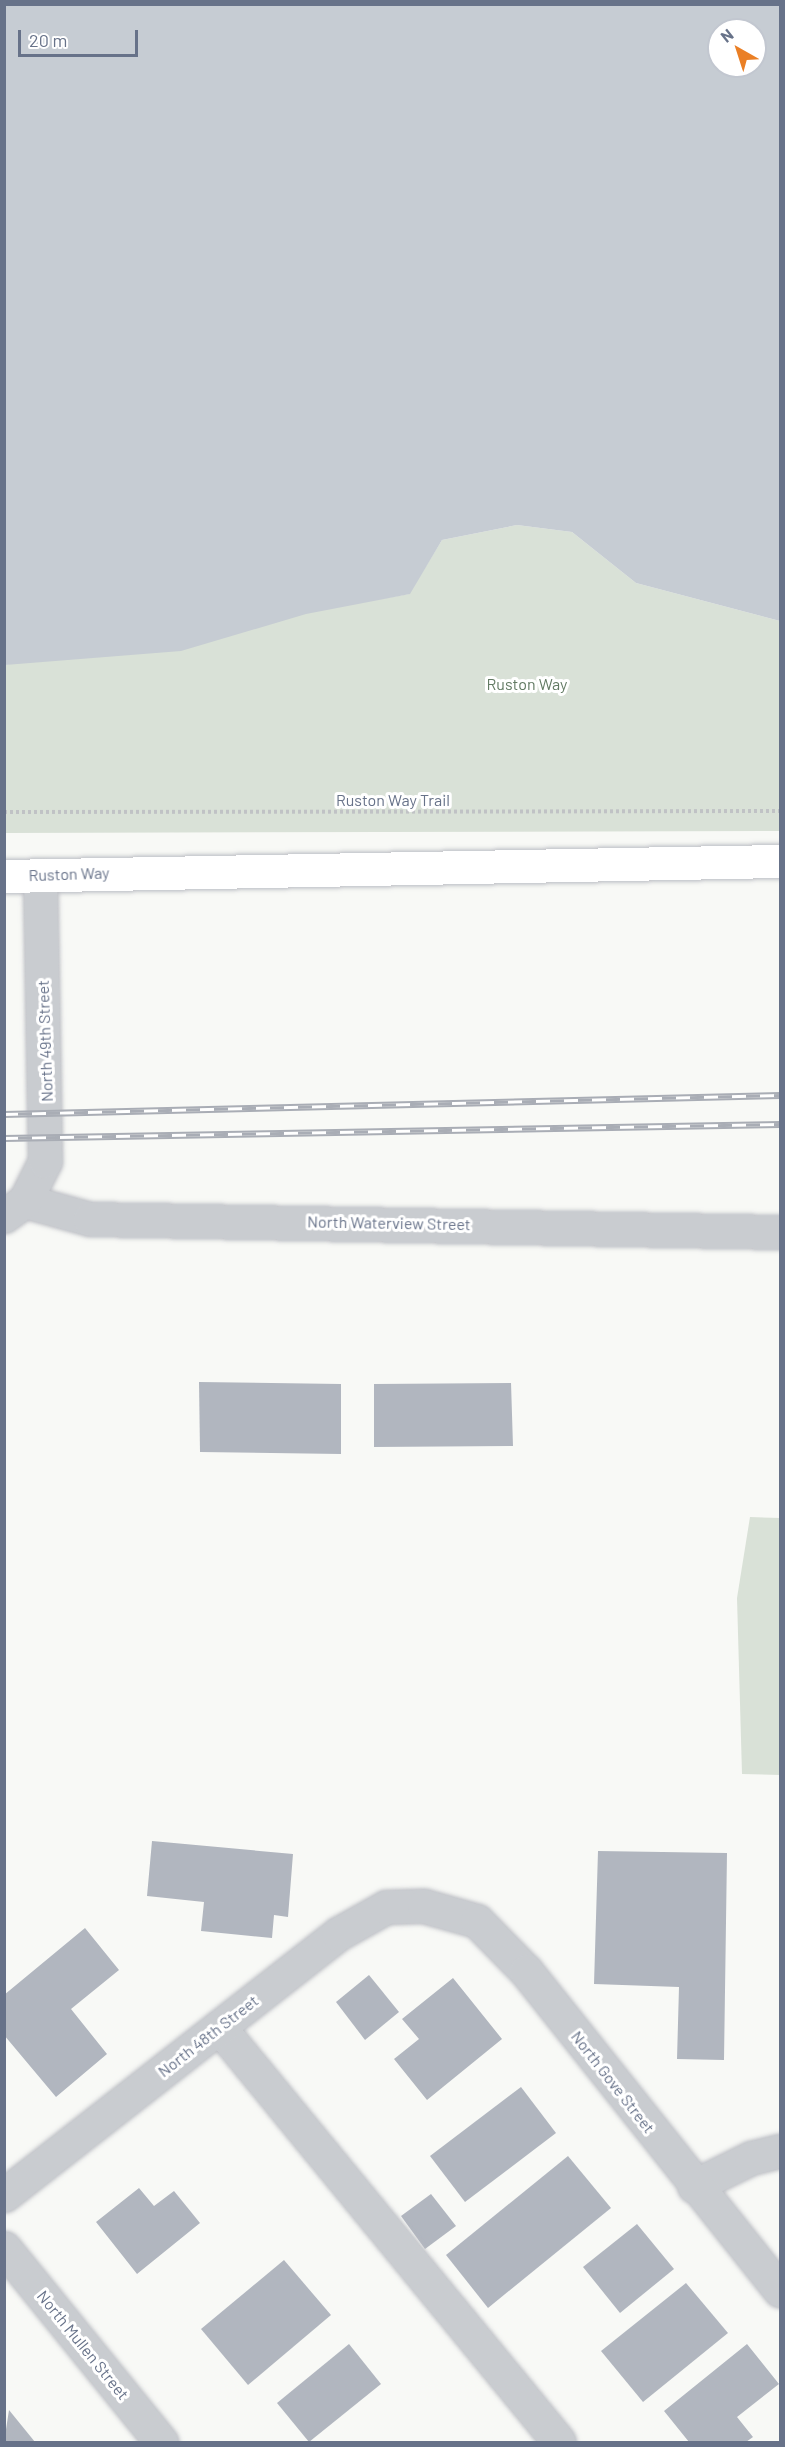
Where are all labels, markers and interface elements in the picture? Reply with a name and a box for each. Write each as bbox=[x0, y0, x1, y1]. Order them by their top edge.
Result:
scale bar bbox=[21, 18, 141, 56]
north arrow bbox=[707, 18, 767, 78]
text: N bbox=[716, 24, 737, 46]
text: 20 m bbox=[29, 29, 67, 51]
park label: Ruston Way bbox=[487, 674, 567, 694]
street label: Ruston Way Trail bbox=[336, 790, 450, 810]
street label: Ruston Way bbox=[28, 863, 110, 885]
street label: North 49th Street bbox=[33, 980, 57, 1102]
street label: North Waterview Street bbox=[307, 1212, 471, 1234]
street label: North 48th Street bbox=[154, 1991, 262, 2081]
street label: North Gove Street bbox=[567, 2027, 659, 2137]
street label: North Mullen Street bbox=[33, 2287, 133, 2403]

